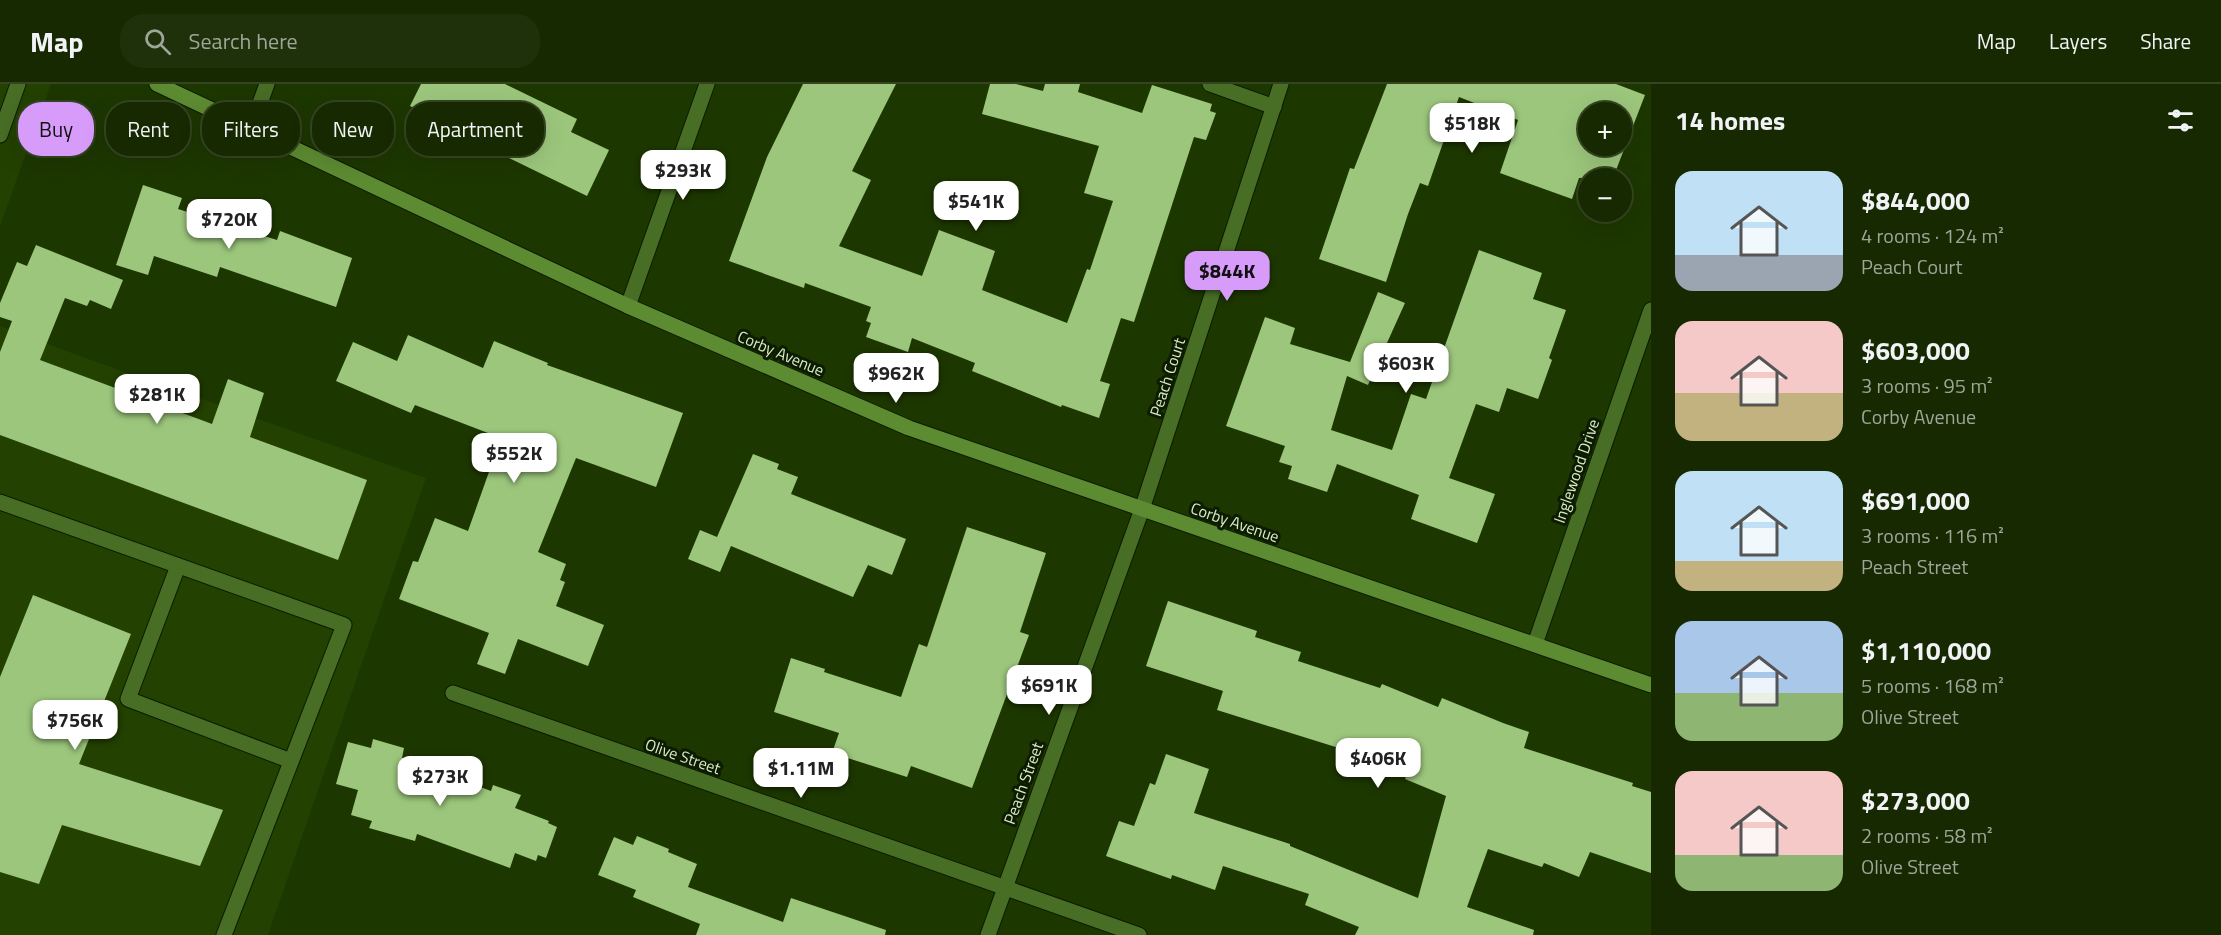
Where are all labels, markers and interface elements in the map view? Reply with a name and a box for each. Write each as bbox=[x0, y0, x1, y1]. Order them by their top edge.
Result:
search box bbox=[120, 14, 540, 68]
text: Map bbox=[30, 20, 84, 63]
text: Search here bbox=[189, 24, 298, 58]
icon: search bbox=[141, 25, 174, 58]
text: Map bbox=[1977, 25, 2016, 57]
text: Layers bbox=[2049, 25, 2107, 57]
text: Share bbox=[2140, 25, 2191, 57]
text: 14 homes bbox=[1675, 101, 1785, 140]
chip: Buy bbox=[18, 102, 94, 156]
chip: Rent bbox=[106, 102, 190, 156]
chip: Filters bbox=[202, 102, 300, 156]
chip: New bbox=[312, 102, 394, 156]
chip: Apartment bbox=[406, 102, 544, 156]
map controls bbox=[1578, 102, 1632, 222]
button: + bbox=[1578, 102, 1632, 156]
pin: $518K bbox=[1430, 103, 1514, 154]
icon: filters bbox=[2164, 104, 2197, 137]
text: $518K bbox=[1444, 107, 1500, 138]
pin: $293K bbox=[641, 150, 725, 201]
text: $293K bbox=[655, 154, 711, 185]
button: − bbox=[1578, 168, 1632, 222]
pin: $541K bbox=[934, 181, 1018, 232]
text: $844,000 bbox=[1861, 181, 1970, 220]
text: $541K bbox=[948, 185, 1004, 216]
icon: home bbox=[1723, 195, 1795, 267]
pin: $720K bbox=[187, 199, 271, 250]
text: $720K bbox=[201, 203, 257, 234]
text: 4 rooms · 124 m² bbox=[1861, 220, 2004, 251]
pin: $844K bbox=[1185, 251, 1269, 302]
text: Peach Court bbox=[1861, 251, 1963, 282]
text: $844K bbox=[1199, 255, 1255, 286]
street label: Corby Avenue bbox=[734, 324, 828, 382]
text: $603,000 bbox=[1861, 331, 1970, 370]
street label: Peach Court bbox=[1143, 334, 1191, 419]
pin: $603K bbox=[1364, 343, 1448, 394]
icon: home bbox=[1723, 345, 1795, 417]
text: $603K bbox=[1378, 347, 1434, 378]
pin: $962K bbox=[854, 353, 938, 404]
text: $962K bbox=[868, 357, 924, 388]
text: 3 rooms · 95 m² bbox=[1861, 370, 1993, 401]
pin: $281K bbox=[115, 374, 199, 425]
text: $281K bbox=[129, 378, 185, 409]
text: Corby Avenue bbox=[1861, 401, 1976, 432]
street label: Inglewood Drive bbox=[1547, 416, 1605, 526]
pin: $552K bbox=[472, 433, 556, 484]
text: $552K bbox=[486, 437, 542, 468]
text: $691,000 bbox=[1861, 481, 1970, 520]
icon: home bbox=[1723, 495, 1795, 567]
street label: Corby Avenue bbox=[1188, 496, 1282, 548]
text: 3 rooms · 116 m² bbox=[1861, 520, 2004, 551]
text: Peach Street bbox=[1861, 551, 1968, 582]
text: $1,110,000 bbox=[1861, 631, 1991, 670]
icon: home bbox=[1723, 645, 1795, 717]
pin: $691K bbox=[1007, 665, 1091, 716]
text: $691K bbox=[1021, 669, 1077, 700]
text: 5 rooms · 168 m² bbox=[1861, 670, 2004, 701]
pin: $756K bbox=[33, 700, 117, 751]
text: Olive Street bbox=[1861, 701, 1959, 732]
text: $756K bbox=[47, 704, 103, 735]
street label: Olive Street bbox=[642, 732, 724, 780]
street label: Peach Street bbox=[997, 738, 1049, 827]
pin: $406K bbox=[1336, 738, 1420, 789]
text: $406K bbox=[1350, 742, 1406, 773]
pin: $1.11M bbox=[752, 748, 850, 799]
text: $1.11M bbox=[767, 752, 835, 783]
pin: $273K bbox=[398, 756, 482, 807]
text: $273K bbox=[412, 760, 468, 791]
text: $273,000 bbox=[1861, 781, 1970, 820]
icon: home bbox=[1723, 795, 1795, 867]
text: 2 rooms · 58 m² bbox=[1861, 820, 1993, 851]
text: Olive Street bbox=[1861, 851, 1959, 882]

